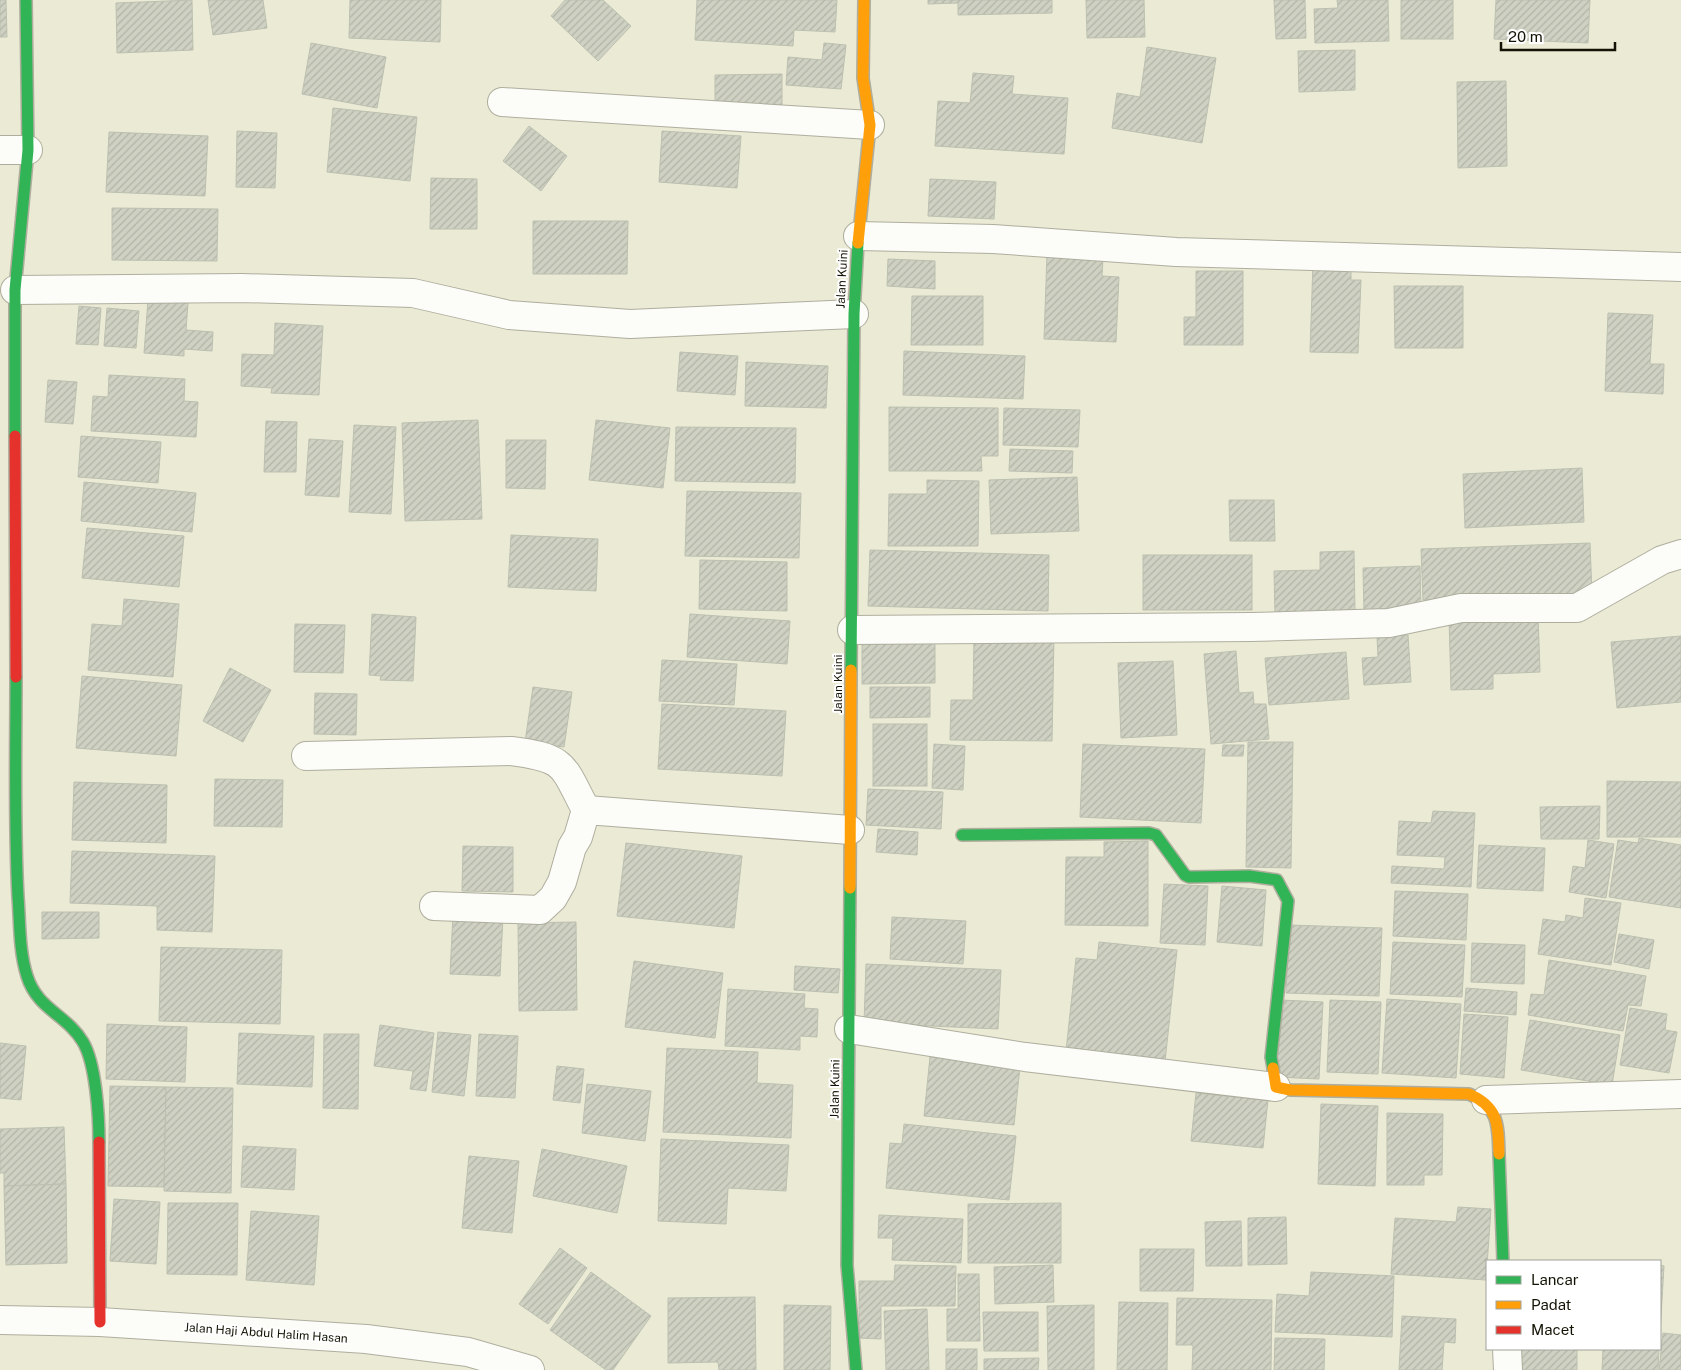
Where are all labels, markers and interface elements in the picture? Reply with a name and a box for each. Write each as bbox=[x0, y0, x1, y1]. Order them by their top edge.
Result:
scale bar bbox=[1501, 20, 1615, 52]
text: 20 m bbox=[1508, 28, 1543, 45]
street label: Jalan Kuini bbox=[833, 249, 851, 309]
street label: Jalan Kuini bbox=[831, 654, 845, 714]
street label: Jalan Kuini bbox=[827, 1059, 843, 1119]
legend bbox=[1486, 1260, 1661, 1350]
text: Lancar bbox=[1531, 1271, 1579, 1288]
text: Padat bbox=[1531, 1296, 1572, 1313]
street label: Jalan Haji Abdul Halim Hasan bbox=[184, 1320, 348, 1346]
text: Macet bbox=[1531, 1321, 1575, 1338]

